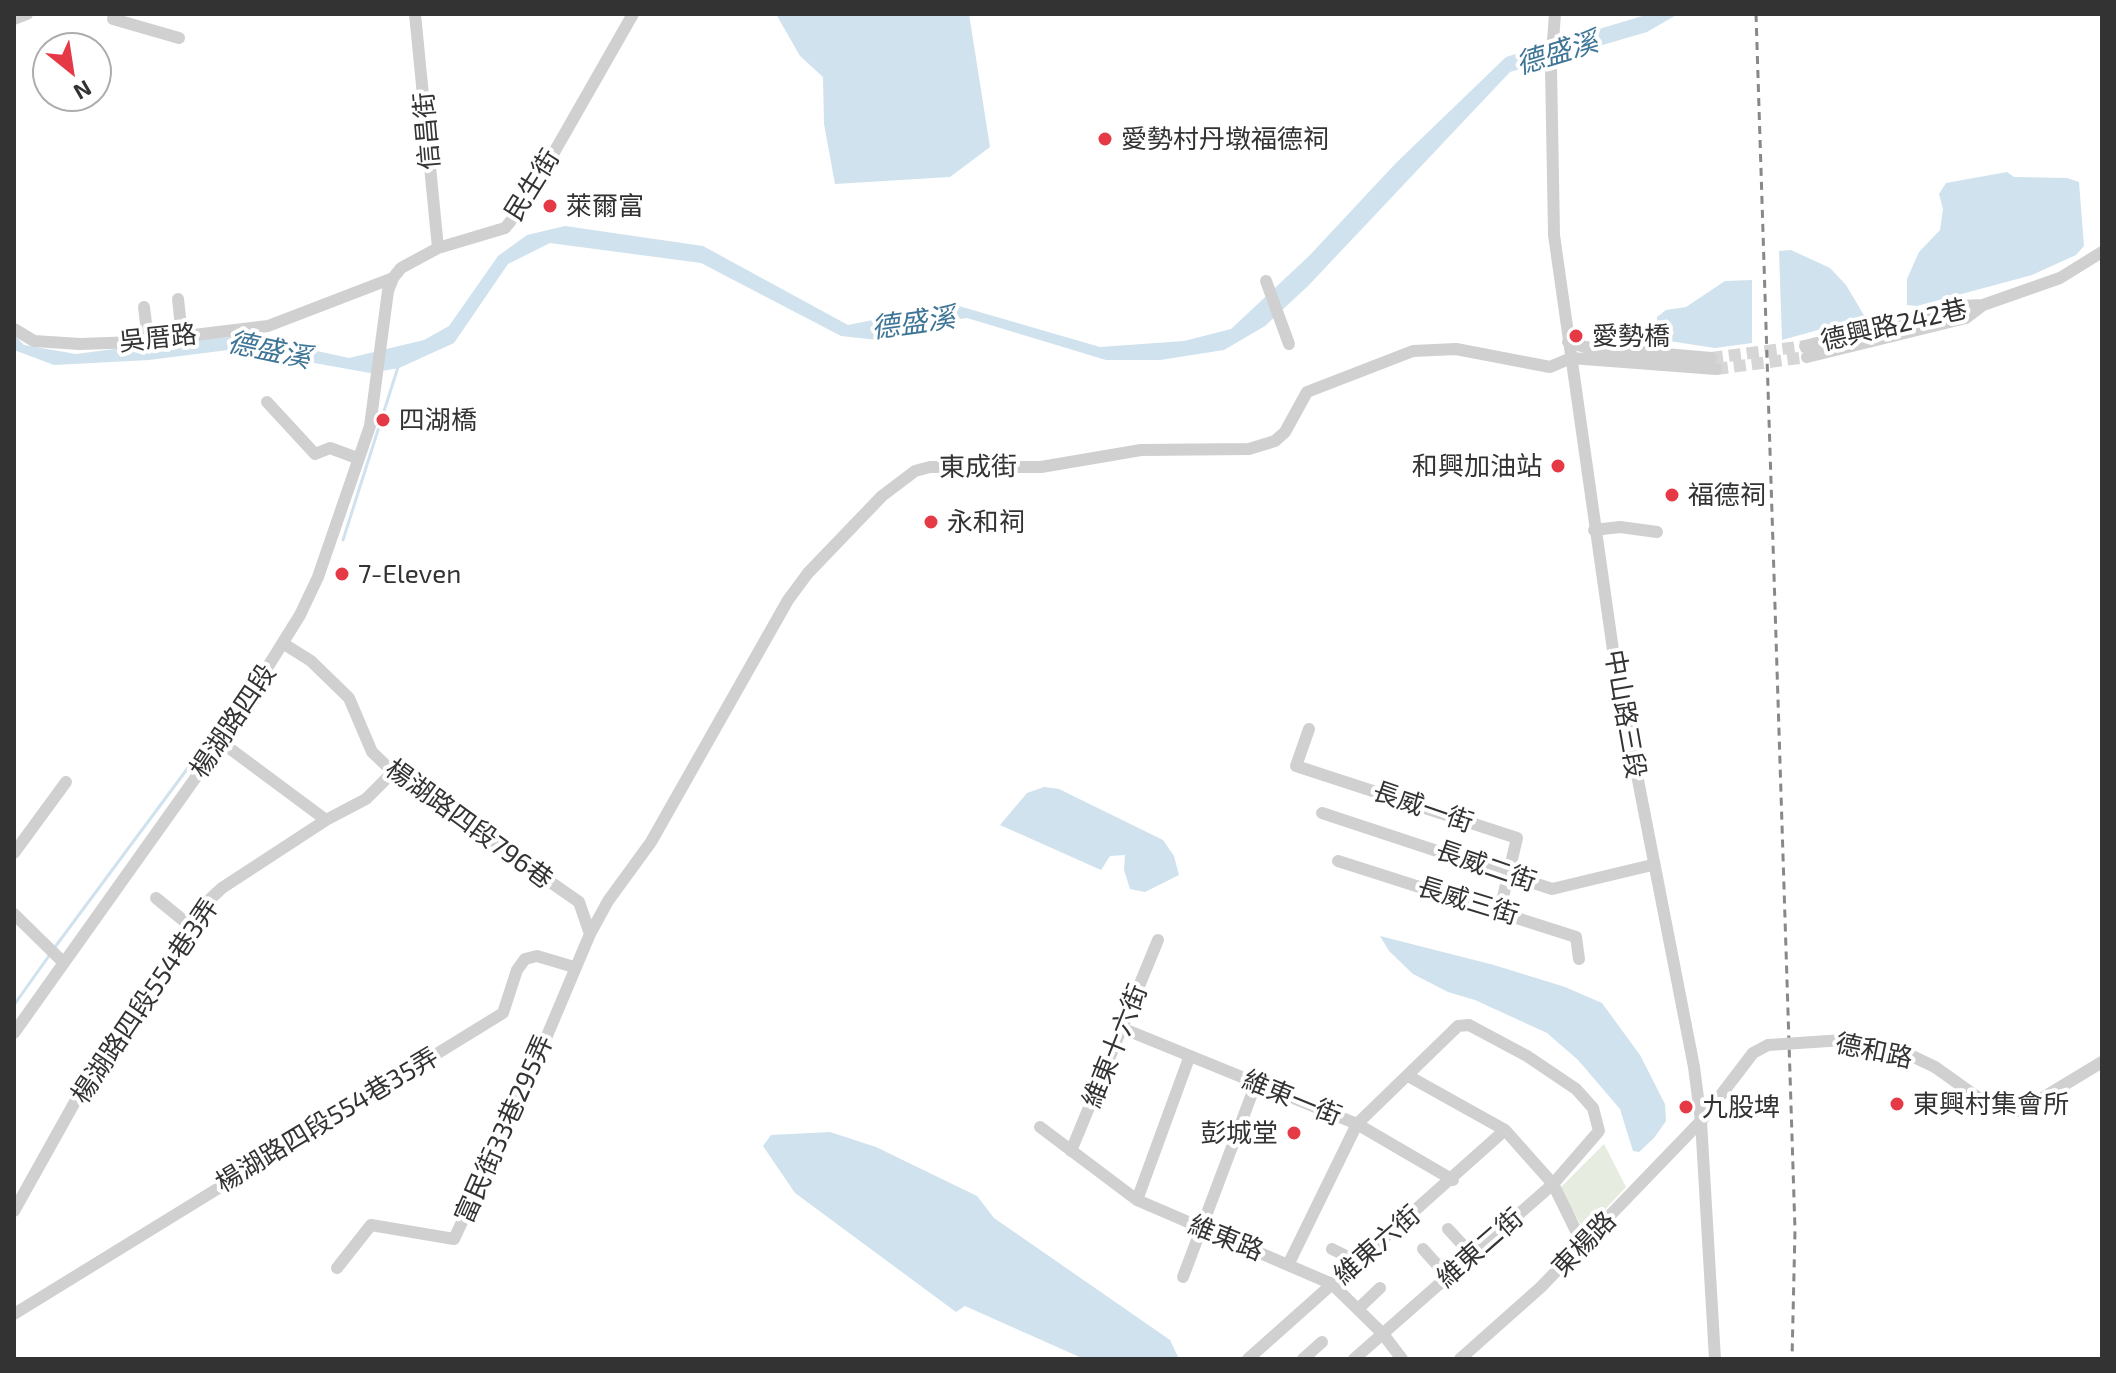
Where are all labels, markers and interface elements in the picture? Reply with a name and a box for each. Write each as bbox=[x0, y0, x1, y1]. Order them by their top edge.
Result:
water label: 德盛溪 bbox=[1512, 25, 1602, 81]
north arrow bbox=[32, 32, 112, 112]
text: N bbox=[70, 76, 96, 106]
street label: 信昌街 bbox=[408, 91, 446, 171]
place label: 愛勢村丹墩福德祠 bbox=[1121, 123, 1329, 155]
marker: 愛勢村丹墩福德祠 bbox=[1096, 130, 1114, 148]
street label: 民生街 bbox=[498, 144, 566, 226]
place label: 萊爾富 bbox=[566, 190, 644, 222]
marker: 萊爾富 bbox=[541, 197, 559, 215]
street label: 德興路242巷 bbox=[1818, 293, 1970, 357]
water label: 德盛溪 bbox=[869, 301, 957, 345]
street label: 吳厝路 bbox=[118, 318, 198, 358]
place label: 愛勢橋 bbox=[1592, 320, 1670, 352]
water label: 德盛溪 bbox=[224, 325, 314, 375]
marker: 愛勢橋 bbox=[1567, 327, 1585, 345]
place label: 四湖橋 bbox=[399, 404, 477, 436]
marker: 四湖橋 bbox=[374, 411, 392, 429]
place label: 和興加油站 bbox=[1412, 450, 1542, 482]
street label: 東成街 bbox=[939, 451, 1017, 483]
marker: 和興加油站 bbox=[1549, 457, 1567, 475]
place label: 福德祠 bbox=[1688, 479, 1766, 511]
marker: 福德祠 bbox=[1663, 486, 1681, 504]
place label: 永和祠 bbox=[947, 506, 1025, 538]
marker: 永和祠 bbox=[922, 513, 940, 531]
place label: 7-Eleven bbox=[358, 558, 461, 590]
marker: 7-Eleven bbox=[333, 565, 351, 583]
street label: 中山路三段 bbox=[1598, 647, 1652, 781]
street label: 楊湖路四段 bbox=[184, 658, 282, 784]
street label: 楊湖路四段796巷 bbox=[379, 753, 559, 895]
street label: 長威一街 bbox=[1369, 775, 1477, 839]
street label: 長威二街 bbox=[1432, 834, 1540, 898]
street label: 長威三街 bbox=[1414, 871, 1522, 931]
street label: 楊湖路四段554巷3弄 bbox=[65, 893, 225, 1109]
street label: 維東十六街 bbox=[1076, 980, 1154, 1112]
street label: 德和路 bbox=[1833, 1028, 1915, 1074]
street label: 富民街33巷295弄 bbox=[449, 1030, 559, 1228]
street label: 楊湖路四段554巷35弄 bbox=[210, 1041, 444, 1199]
street label: 維東一街 bbox=[1238, 1064, 1346, 1132]
place label: 東興村集會所 bbox=[1913, 1088, 2069, 1120]
place label: 九股埤 bbox=[1702, 1091, 1780, 1123]
marker: 東興村集會所 bbox=[1888, 1095, 1906, 1113]
marker: 九股埤 bbox=[1677, 1098, 1695, 1116]
place label: 彭城堂 bbox=[1200, 1117, 1278, 1149]
marker: 彭城堂 bbox=[1285, 1124, 1303, 1142]
street label: 維東六街 bbox=[1328, 1199, 1426, 1291]
street label: 維東二街 bbox=[1431, 1202, 1529, 1294]
street label: 東楊路 bbox=[1546, 1205, 1622, 1283]
street label: 維東路 bbox=[1184, 1209, 1268, 1267]

